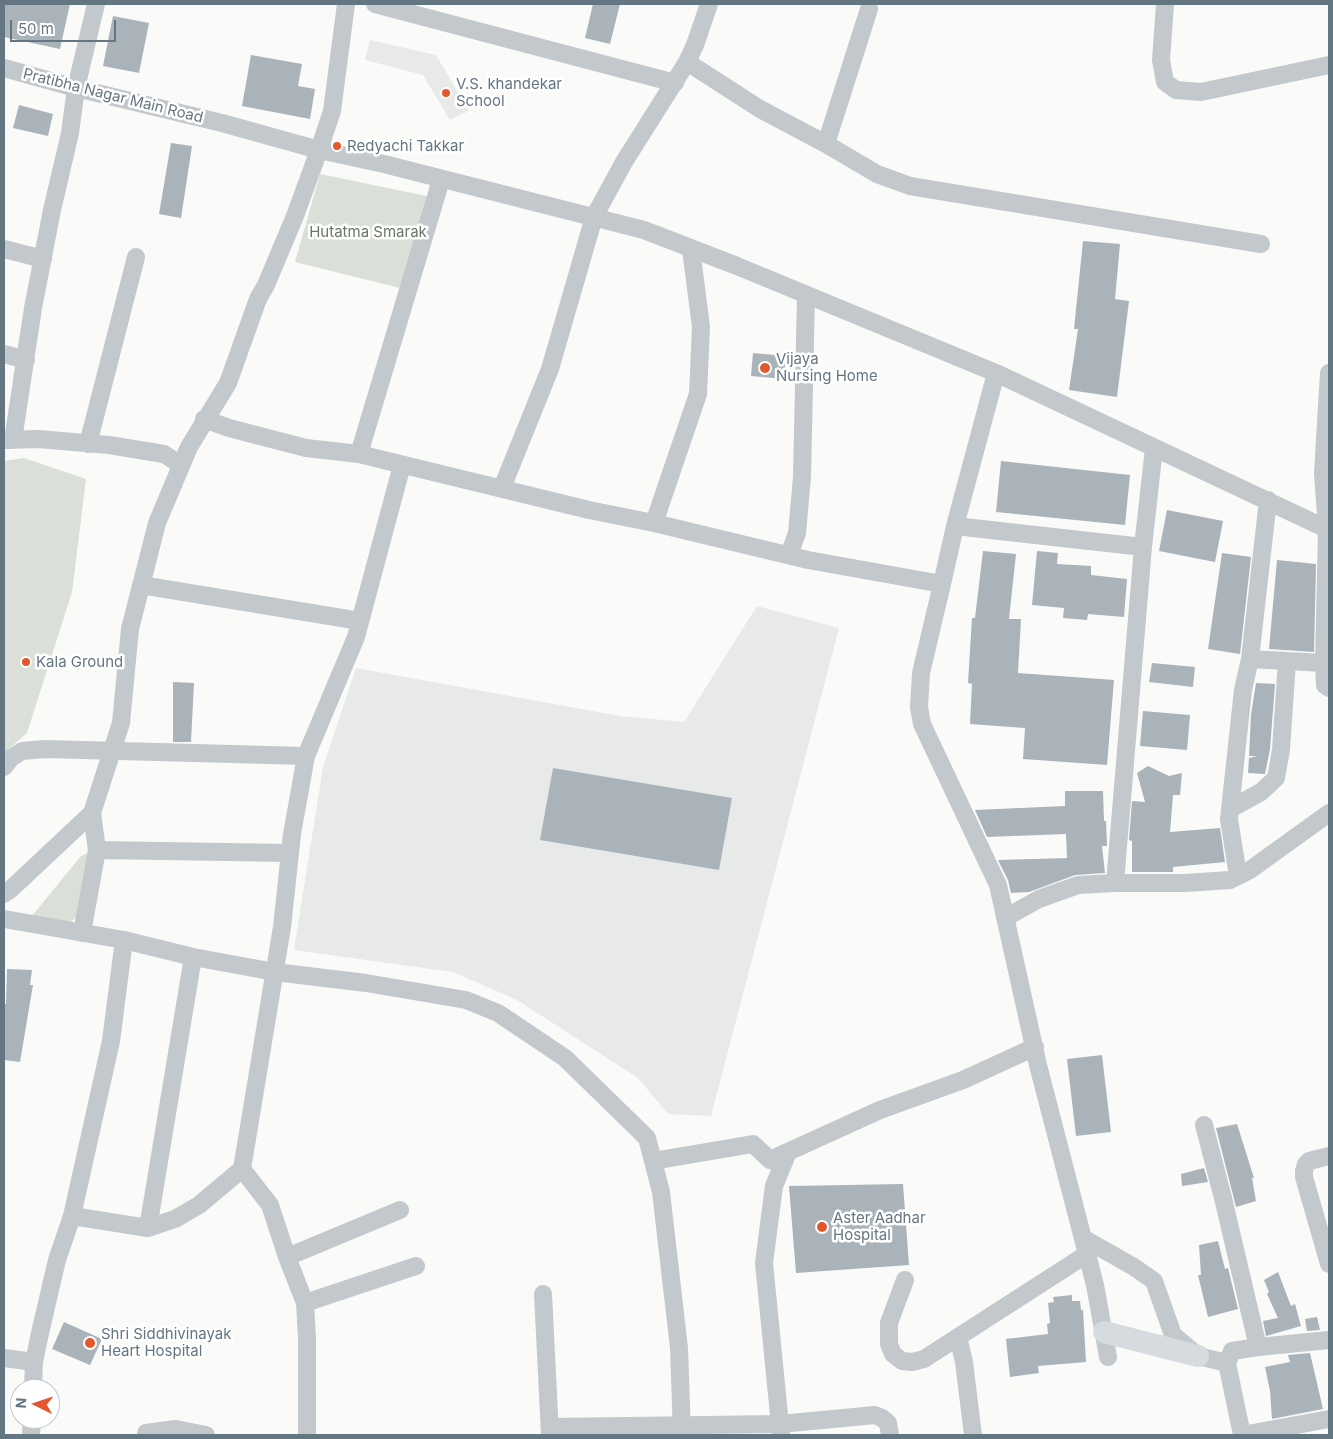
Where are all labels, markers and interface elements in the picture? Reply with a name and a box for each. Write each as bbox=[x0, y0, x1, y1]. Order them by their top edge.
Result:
scale bar bbox=[12, 10, 119, 42]
text: 50 m bbox=[18, 19, 54, 38]
street label: Pratibha Nagar Main Road bbox=[21, 65, 205, 127]
place label: V.S. khandekar School bbox=[456, 75, 562, 110]
marker: V.S. khandekar School bbox=[440, 87, 452, 99]
place label: Redyachi Takkar bbox=[347, 137, 464, 155]
marker: Redyachi Takkar bbox=[331, 140, 343, 152]
park label: Hutatma Smarak bbox=[309, 223, 427, 241]
place label: Vijaya Nursing Home bbox=[776, 350, 878, 385]
marker: Vijaya Nursing Home bbox=[758, 361, 772, 375]
place label: Kala Ground bbox=[36, 653, 123, 671]
marker: Kala Ground bbox=[20, 656, 32, 668]
place label: Aster Aadhar Hospital bbox=[833, 1209, 926, 1244]
marker: Aster Aadhar Hospital bbox=[815, 1220, 829, 1234]
place label: Shri Siddhivinayak Heart Hospital bbox=[101, 1325, 231, 1360]
marker: Shri Siddhivinayak Heart Hospital bbox=[83, 1336, 97, 1350]
north arrow bbox=[10, 1379, 60, 1429]
text: N bbox=[12, 1397, 29, 1409]

